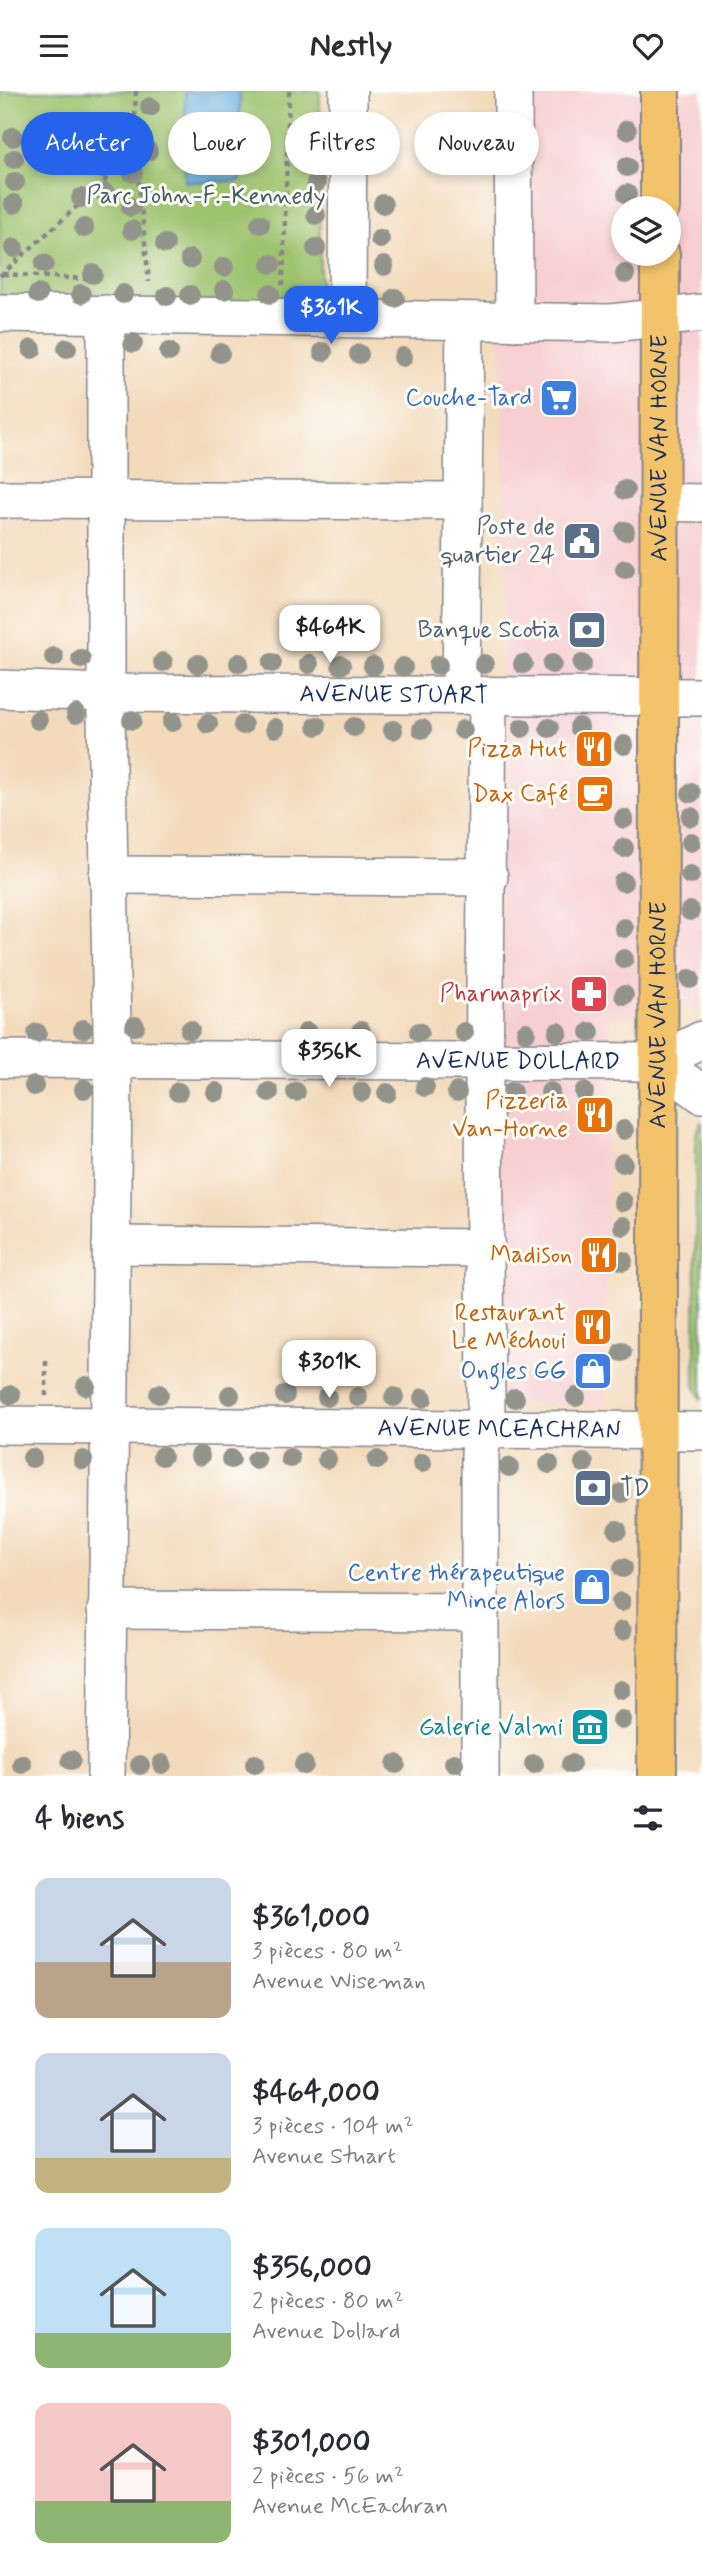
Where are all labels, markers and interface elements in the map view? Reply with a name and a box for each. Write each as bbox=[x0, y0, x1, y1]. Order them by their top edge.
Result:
text: Nestly bbox=[310, 25, 392, 67]
icon: menu bbox=[35, 27, 73, 65]
icon: heart bbox=[629, 27, 667, 65]
chip: Acheter bbox=[21, 112, 154, 175]
chip: Louer bbox=[168, 112, 271, 175]
chip: Filtres bbox=[285, 112, 400, 175]
chip: Nouveau bbox=[414, 112, 539, 175]
park label: Parc John-F.-Kennedy bbox=[86, 181, 326, 212]
map controls bbox=[611, 196, 681, 266]
button: layers bbox=[611, 196, 681, 266]
pin: $361K bbox=[282, 287, 380, 346]
text: $361K bbox=[300, 294, 362, 324]
street label: AVENUE VAN HORNE bbox=[644, 334, 675, 562]
supermarket icon: Couche-Tard bbox=[538, 377, 580, 419]
place label: Couche-Tard bbox=[405, 383, 532, 414]
place label: Poste de quartier 24 bbox=[441, 512, 555, 571]
public building icon: Poste de quartier 24 bbox=[561, 520, 603, 562]
pin: $464K bbox=[281, 605, 379, 665]
bank icon: Banque Scotia bbox=[566, 609, 608, 651]
text: $464K bbox=[295, 613, 365, 643]
place label: Banque Scotia bbox=[417, 615, 560, 646]
street label: AVENUE STUART bbox=[299, 679, 489, 711]
restaurant icon: Pizza Hut bbox=[573, 728, 615, 770]
place label: Pizza Hut bbox=[467, 734, 567, 765]
cafe icon: Dax Café bbox=[574, 773, 616, 815]
place label: Dax Café bbox=[472, 779, 568, 810]
street label: AVENUE VAN HORNE bbox=[643, 901, 674, 1129]
pharmacy icon: Pharmaprix bbox=[568, 973, 610, 1015]
place label: Pharmaprix bbox=[440, 979, 562, 1010]
pin: $356K bbox=[280, 1030, 378, 1089]
text: $356K bbox=[297, 1037, 361, 1067]
street label: AVENUE DOLLARD bbox=[416, 1045, 620, 1077]
place label: Pizzeria Van-Horne bbox=[452, 1086, 568, 1145]
restaurant icon: Pizzeria Van-Horne bbox=[574, 1094, 616, 1136]
restaurant icon: Madison bbox=[578, 1234, 620, 1276]
place label: Madison bbox=[490, 1240, 572, 1271]
place label: Restaurant Le Méchoui bbox=[451, 1298, 566, 1357]
restaurant icon: Restaurant Le Méchoui bbox=[572, 1306, 614, 1348]
pin: $301K bbox=[280, 1341, 378, 1400]
text: $301K bbox=[298, 1348, 360, 1378]
shop icon: Ongles GG bbox=[572, 1350, 614, 1392]
place label: Ongles GG bbox=[461, 1356, 566, 1390]
street label: AVENUE MCEACHRAN bbox=[377, 1413, 621, 1446]
bank icon: TD bbox=[572, 1467, 614, 1509]
place label: TD bbox=[620, 1473, 650, 1504]
place label: Centre thérapeutique Mince Alors bbox=[347, 1558, 565, 1617]
shop icon: Centre thérapeutique Mince Alors bbox=[571, 1566, 613, 1608]
museum icon: Galerie Valmi bbox=[569, 1706, 611, 1748]
place label: Galerie Valmi bbox=[419, 1712, 563, 1743]
text: 4 biens bbox=[35, 1799, 124, 1838]
icon: filters bbox=[629, 1799, 667, 1837]
text: $361,000 bbox=[252, 1898, 370, 1937]
icon: home bbox=[91, 1906, 175, 1990]
text: 3 pièces · 80 m² bbox=[252, 1937, 403, 1967]
text: Avenue Wiseman bbox=[252, 1967, 426, 1997]
text: $464,000 bbox=[252, 2073, 380, 2112]
icon: home bbox=[91, 2081, 175, 2165]
text: 3 pièces · 104 m² bbox=[252, 2112, 414, 2142]
text: Avenue Stuart bbox=[252, 2142, 396, 2172]
text: $356,000 bbox=[252, 2248, 372, 2287]
icon: home bbox=[91, 2256, 175, 2340]
text: 2 pièces · 80 m² bbox=[252, 2287, 404, 2317]
text: Avenue Dollard bbox=[252, 2317, 400, 2347]
text: $301,000 bbox=[252, 2423, 371, 2462]
icon: home bbox=[91, 2431, 175, 2515]
text: 2 pièces · 56 m² bbox=[252, 2462, 404, 2492]
text: Avenue McEachran bbox=[252, 2492, 448, 2522]

